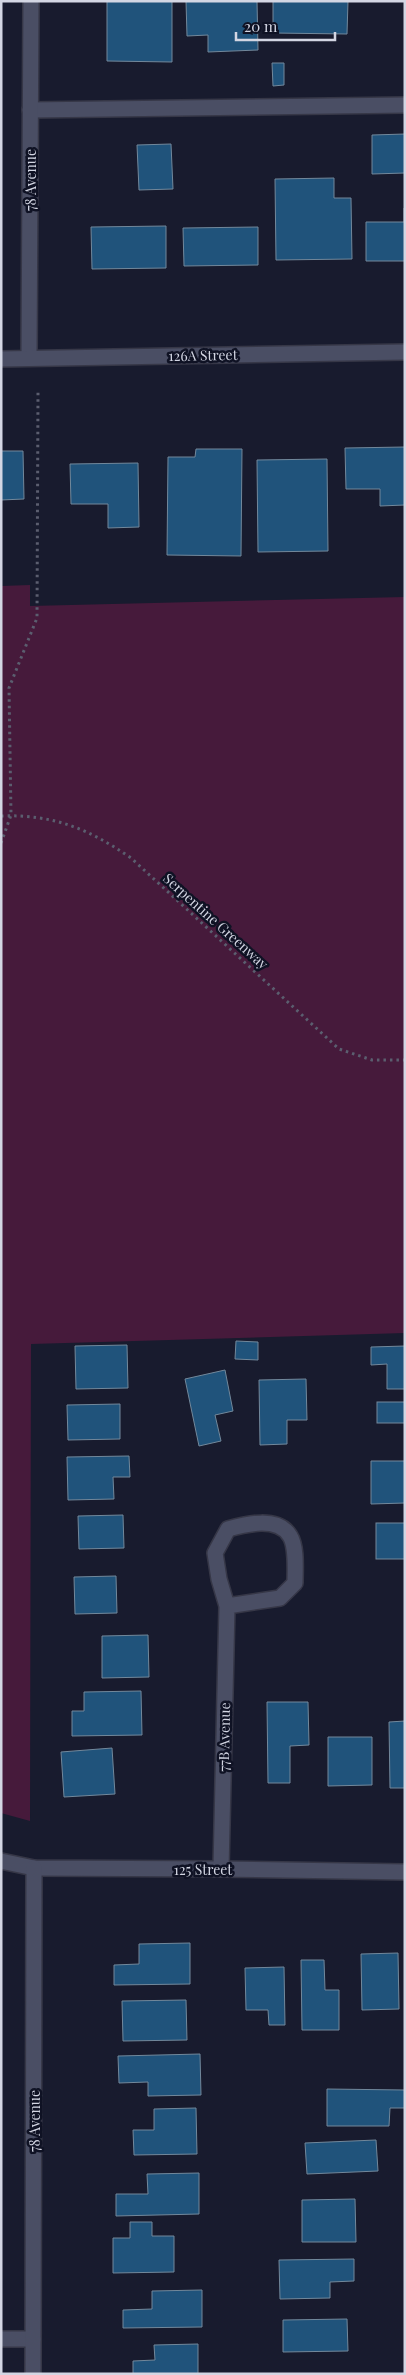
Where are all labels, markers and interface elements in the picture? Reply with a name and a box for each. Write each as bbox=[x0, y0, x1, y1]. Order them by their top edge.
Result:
scale bar bbox=[236, 10, 335, 42]
text: 20 m bbox=[244, 16, 278, 36]
street label: 78 Avenue bbox=[21, 149, 40, 211]
street label: 126A Street bbox=[168, 345, 239, 365]
street label: Serpentine Greenway bbox=[159, 869, 273, 973]
street label: 77B Avenue bbox=[214, 1702, 234, 1772]
street label: 125 Street bbox=[174, 1860, 233, 1879]
street label: 78 Avenue bbox=[25, 2090, 44, 2152]

